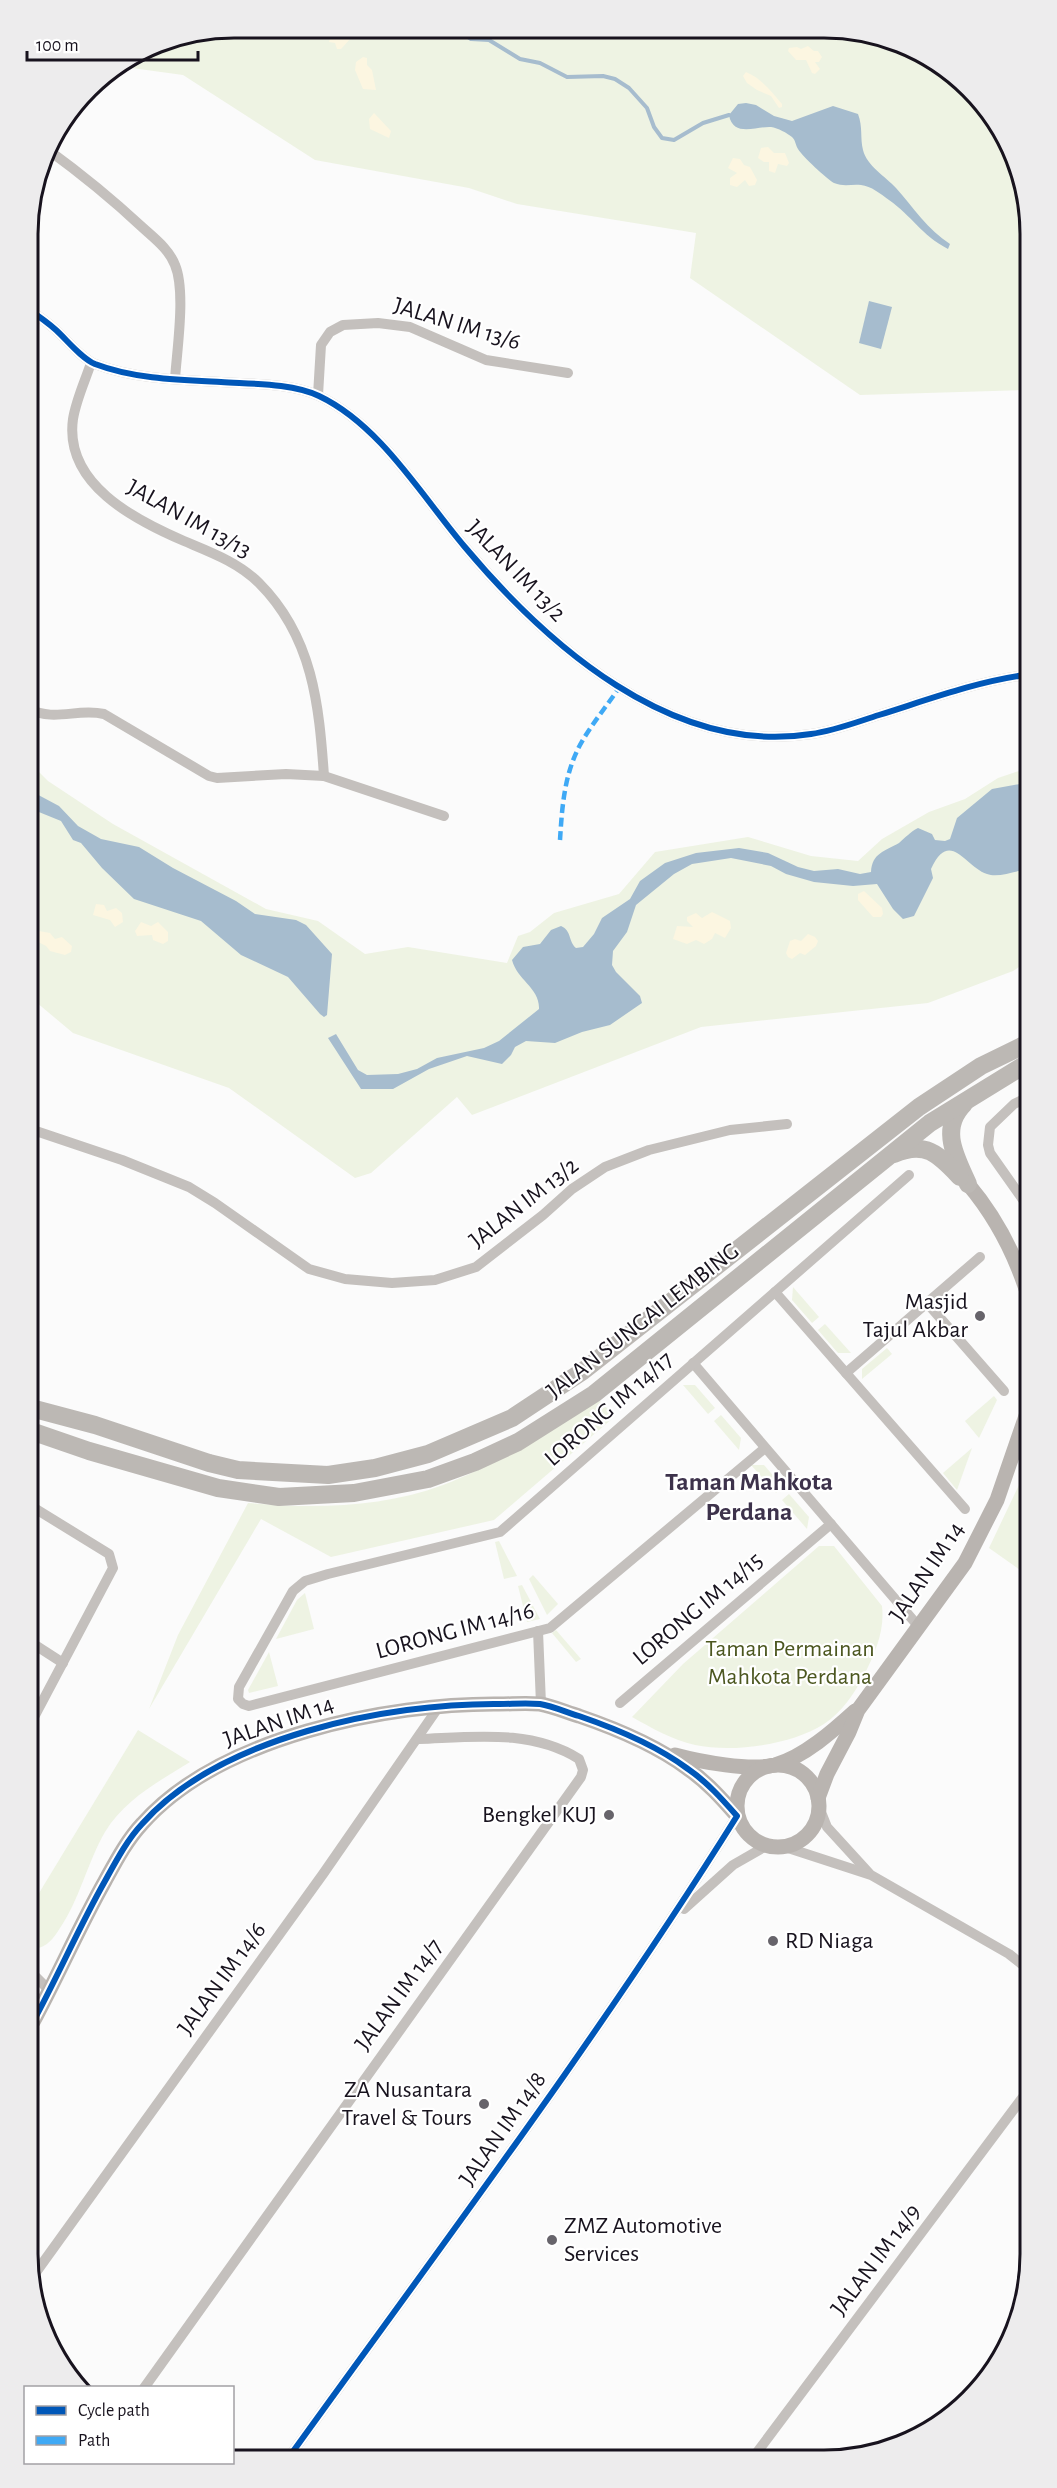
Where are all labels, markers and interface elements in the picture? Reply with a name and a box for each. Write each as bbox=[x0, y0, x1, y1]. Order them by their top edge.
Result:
scale bar bbox=[27, 24, 198, 62]
text: 100 m bbox=[36, 37, 79, 55]
street label: JALAN IM 13/6 bbox=[391, 293, 523, 355]
street label: JALAN IM 13/13 bbox=[123, 475, 255, 563]
street label: JALAN IM 13/2 bbox=[462, 516, 570, 626]
street label: JALAN IM 13/2 bbox=[465, 1153, 583, 1253]
street label: JALAN SUNGAI LEMBING bbox=[542, 1239, 744, 1403]
place label: Masjid Tajul Akbar bbox=[862, 1290, 968, 1342]
marker: Masjid Tajul Akbar bbox=[973, 1309, 987, 1323]
street label: LORONG IM 14/17 bbox=[540, 1347, 678, 1471]
district label: Taman Mahkota Perdana bbox=[665, 1469, 833, 1525]
street label: JALAN IM 14 bbox=[885, 1518, 969, 1626]
street label: LORONG IM 14/15 bbox=[628, 1548, 768, 1670]
street label: LORONG IM 14/16 bbox=[373, 1598, 537, 1664]
park label: Taman Permainan Mahkota Perdana bbox=[705, 1637, 875, 1689]
street label: JALAN IM 14 bbox=[221, 1692, 337, 1752]
place label: Bengkel KUJ bbox=[482, 1803, 597, 1827]
marker: Bengkel KUJ bbox=[602, 1808, 616, 1822]
street label: JALAN IM 14/6 bbox=[173, 1918, 271, 2040]
place label: RD Niaga bbox=[785, 1929, 874, 1953]
marker: RD Niaga bbox=[766, 1934, 780, 1948]
street label: JALAN IM 14/7 bbox=[351, 1935, 447, 2055]
street label: JALAN IM 14/8 bbox=[455, 2068, 551, 2190]
place label: ZA Nusantara Travel & Tours bbox=[342, 2078, 472, 2130]
marker: ZA Nusantara Travel & Tours bbox=[477, 2097, 491, 2111]
street label: JALAN IM 14/9 bbox=[826, 2200, 926, 2320]
place label: ZMZ Automotive Services bbox=[564, 2214, 722, 2266]
marker: ZMZ Automotive Services bbox=[545, 2233, 559, 2247]
legend bbox=[24, 2386, 234, 2464]
text: Cycle path bbox=[78, 2402, 150, 2420]
text: Path bbox=[78, 2432, 110, 2450]

